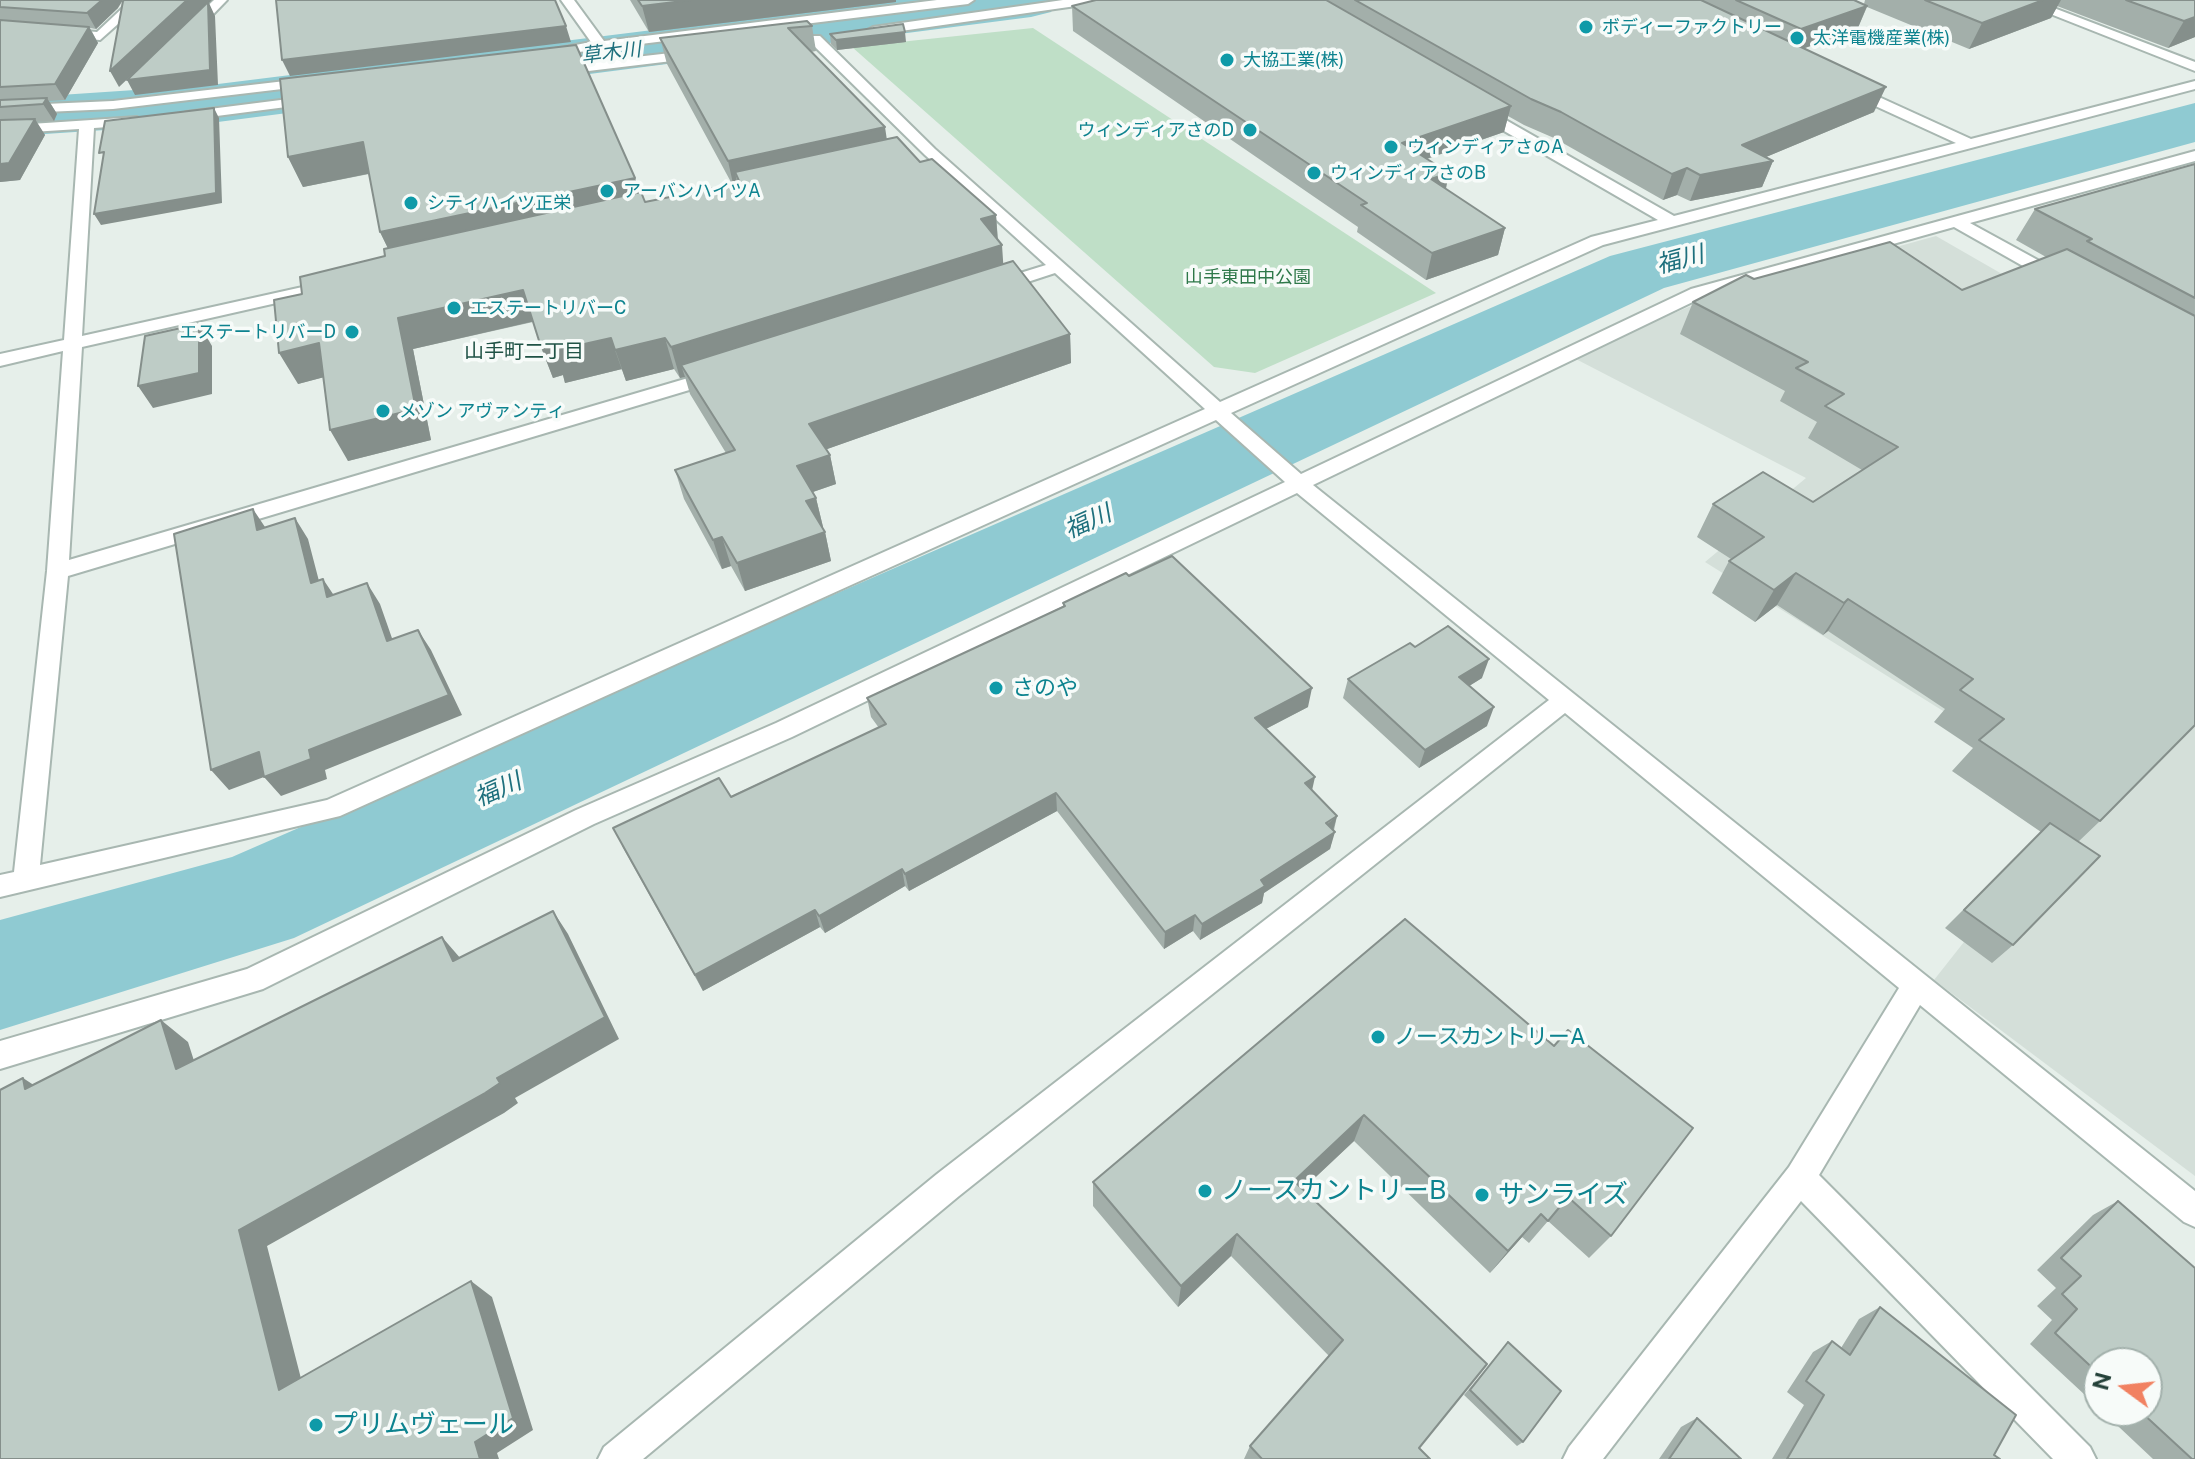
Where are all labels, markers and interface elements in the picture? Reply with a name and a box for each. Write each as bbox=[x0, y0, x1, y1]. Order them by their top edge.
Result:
place label: ボディーファクトリー bbox=[1602, 16, 1782, 38]
marker: ボディーファクトリー bbox=[1577, 18, 1595, 36]
place label: 太洋電機産業(株) bbox=[1813, 27, 1950, 49]
marker: 太洋電機産業(株) bbox=[1788, 29, 1806, 47]
water label: 草木川 bbox=[580, 37, 642, 69]
place label: 大協工業(株) bbox=[1243, 49, 1344, 71]
marker: 大協工業(株) bbox=[1218, 51, 1236, 69]
place label: ウィンディアさのD bbox=[1078, 119, 1234, 141]
marker: ウィンディアさのD bbox=[1241, 121, 1259, 139]
place label: ウィンディアさのA bbox=[1407, 136, 1564, 158]
marker: ウィンディアさのA bbox=[1382, 138, 1400, 156]
place label: ウィンディアさのB bbox=[1330, 162, 1486, 184]
marker: ウィンディアさのB bbox=[1305, 164, 1323, 182]
place label: アーバンハイツA bbox=[623, 180, 761, 202]
marker: アーバンハイツA bbox=[598, 182, 616, 200]
place label: シティハイツ正栄 bbox=[427, 192, 571, 214]
marker: シティハイツ正栄 bbox=[402, 194, 420, 212]
water label: 福川 bbox=[1653, 240, 1707, 280]
park label: 山手東田中公園 bbox=[1185, 266, 1311, 288]
place label: エステートリバーC bbox=[470, 297, 626, 319]
marker: エステートリバーC bbox=[445, 299, 463, 317]
place label: エステートリバーD bbox=[180, 321, 336, 343]
marker: エステートリバーD bbox=[343, 323, 361, 341]
district label: 山手町二丁目 bbox=[464, 340, 584, 364]
place label: メゾン アヴァンティ bbox=[399, 400, 565, 422]
marker: メゾン アヴァンティ bbox=[374, 402, 392, 420]
water label: 福川 bbox=[1060, 499, 1116, 545]
place label: さのや bbox=[1012, 675, 1078, 701]
marker: さのや bbox=[987, 679, 1005, 697]
water label: 福川 bbox=[470, 767, 526, 813]
place label: ノースカントリーA bbox=[1394, 1024, 1586, 1050]
marker: ノースカントリーA bbox=[1369, 1028, 1387, 1046]
place label: ノースカントリーB bbox=[1221, 1175, 1446, 1207]
place label: サンライズ bbox=[1498, 1179, 1628, 1211]
marker: ノースカントリーB bbox=[1196, 1182, 1214, 1200]
marker: サンライズ bbox=[1473, 1186, 1491, 1204]
north arrow bbox=[2083, 1347, 2163, 1427]
text: N bbox=[2087, 1370, 2117, 1393]
place label: プリムヴェール bbox=[332, 1409, 514, 1441]
marker: プリムヴェール bbox=[307, 1416, 325, 1434]

